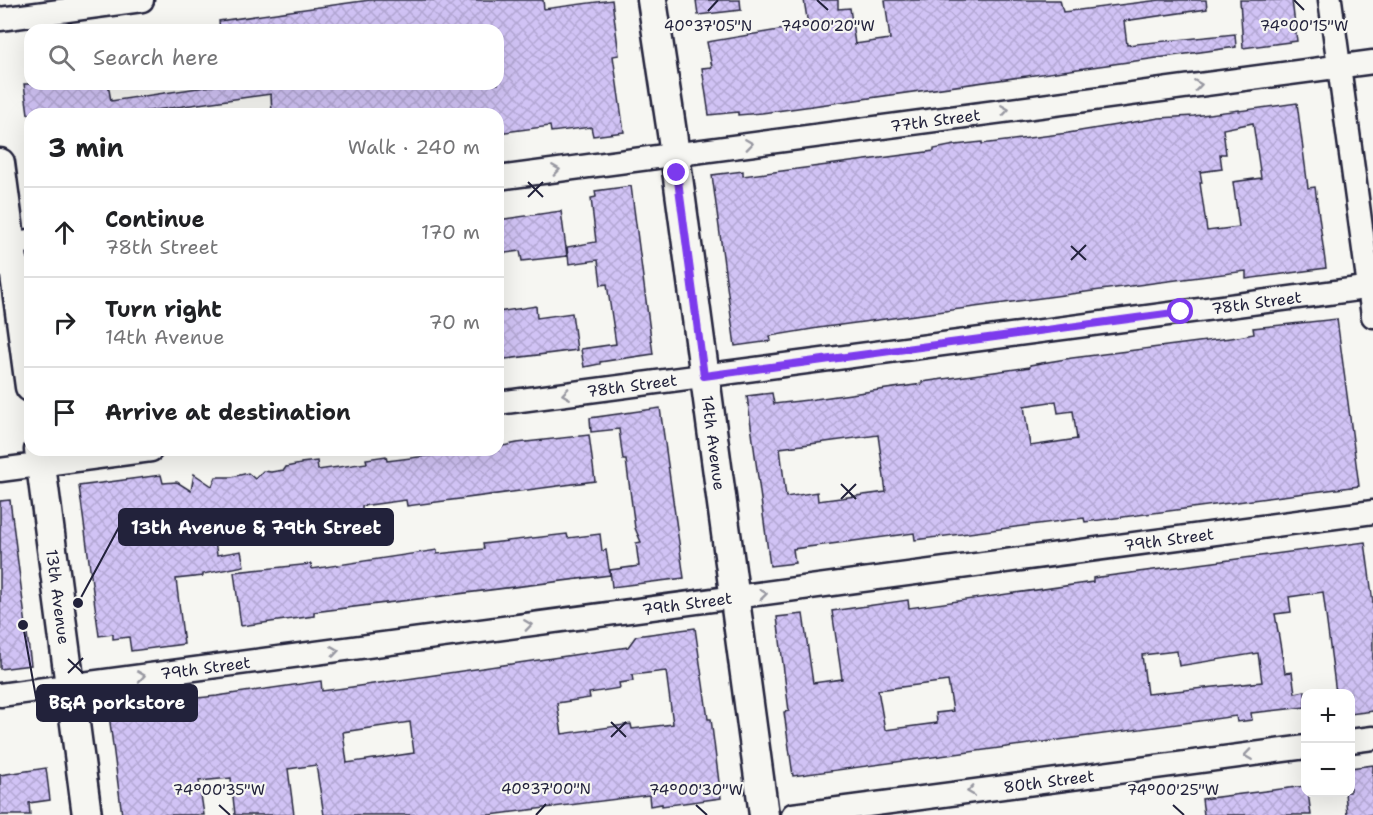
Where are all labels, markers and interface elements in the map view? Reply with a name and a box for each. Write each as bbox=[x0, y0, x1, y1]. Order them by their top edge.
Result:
text: 40°37'05"N bbox=[664, 16, 752, 36]
text: 74°00'20"W bbox=[781, 16, 875, 36]
text: 74°00'15"W bbox=[1260, 16, 1348, 36]
search box bbox=[24, 24, 504, 90]
icon: search bbox=[45, 41, 78, 74]
text: Search here bbox=[93, 43, 219, 72]
one-way arrow bbox=[1194, 79, 1203, 92]
street label: 77th Street bbox=[889, 104, 981, 137]
one-way arrow bbox=[1000, 105, 1010, 117]
text: 3 min bbox=[48, 130, 124, 165]
text: Walk · 240 m bbox=[348, 134, 480, 160]
one-way arrow bbox=[745, 139, 754, 151]
route end bbox=[663, 159, 689, 185]
one-way arrow bbox=[551, 164, 561, 177]
text: Continue bbox=[105, 205, 205, 234]
icon: ahead bbox=[48, 216, 81, 249]
text: 170 m bbox=[421, 219, 480, 245]
text: 78th Street bbox=[105, 234, 218, 260]
street label: 78th Street bbox=[1210, 287, 1303, 319]
text: Turn right bbox=[105, 295, 222, 324]
route start bbox=[1167, 298, 1193, 324]
icon: right bbox=[48, 306, 81, 339]
text: 70 m bbox=[428, 309, 480, 335]
text: 14th Avenue bbox=[105, 324, 225, 350]
street label: 78th Street bbox=[586, 369, 678, 402]
one-way arrow bbox=[561, 388, 570, 400]
street label: 14th Avenue bbox=[696, 394, 730, 492]
icon: arrive bbox=[48, 396, 81, 429]
text: Arrive at destination bbox=[105, 398, 351, 427]
callout: 13th Avenue & 79th Street bbox=[119, 509, 393, 545]
text: 13th Avenue & 79th Street bbox=[131, 516, 382, 540]
street label: 79th Street bbox=[1122, 523, 1215, 556]
street label: 13th Avenue bbox=[41, 548, 74, 646]
street label: 79th Street bbox=[641, 588, 733, 620]
one-way arrow bbox=[758, 588, 767, 600]
one-way arrow bbox=[523, 619, 532, 632]
one-way arrow bbox=[330, 645, 339, 657]
street label: 79th Street bbox=[159, 652, 252, 685]
one-way arrow bbox=[137, 671, 146, 683]
callout: B&A porkstore bbox=[37, 685, 197, 721]
map controls bbox=[1301, 689, 1355, 797]
button: + bbox=[1301, 689, 1355, 743]
text: B&A porkstore bbox=[49, 691, 185, 715]
button: − bbox=[1301, 743, 1355, 797]
one-way arrow bbox=[1243, 748, 1252, 760]
street label: 80th Street bbox=[1002, 765, 1096, 798]
text: 40°37'00"N bbox=[501, 779, 591, 799]
text: 74°00'35"W bbox=[173, 780, 265, 800]
text: 74°00'30"W bbox=[649, 780, 743, 800]
text: 74°00'25"W bbox=[1127, 780, 1219, 800]
one-way arrow bbox=[966, 785, 976, 797]

